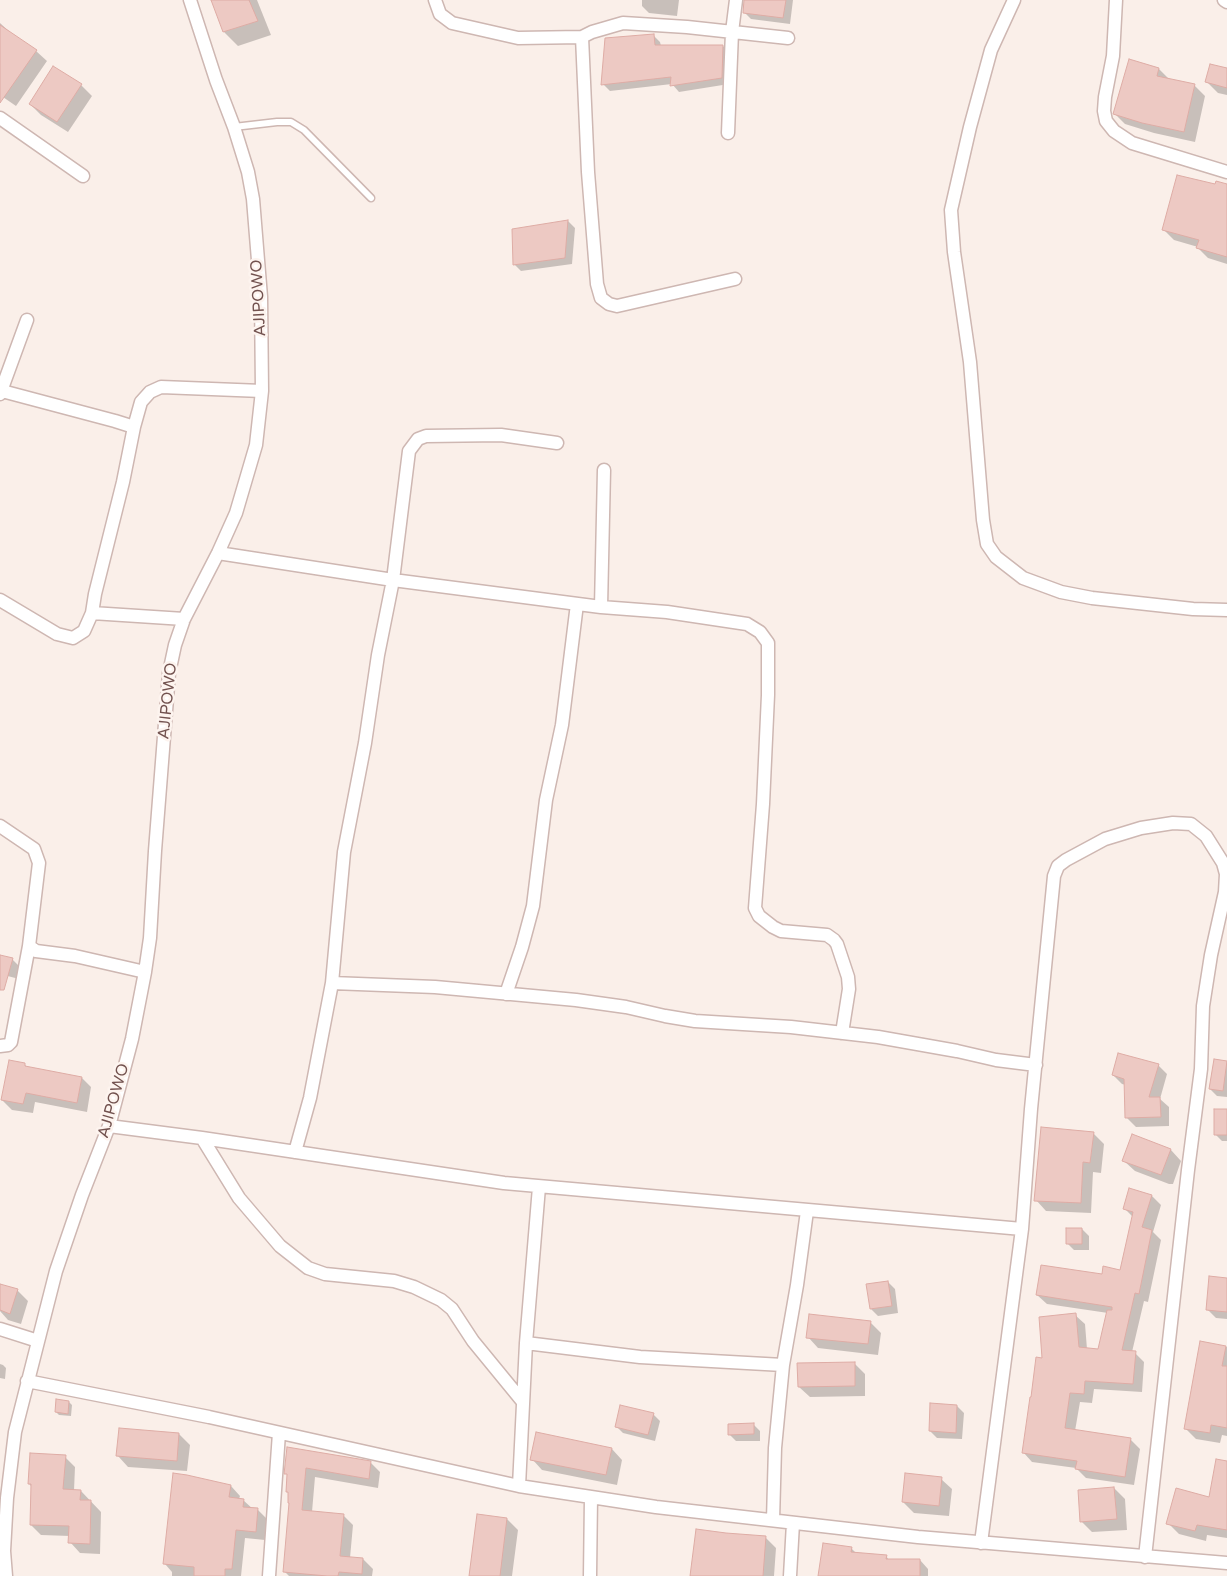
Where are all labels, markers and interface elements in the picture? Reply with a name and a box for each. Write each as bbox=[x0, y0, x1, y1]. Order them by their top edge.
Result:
street label: AJIPOWO bbox=[247, 259, 271, 337]
street label: AJIPOWO bbox=[154, 662, 182, 740]
street label: AJIPOWO bbox=[94, 1061, 134, 1141]

